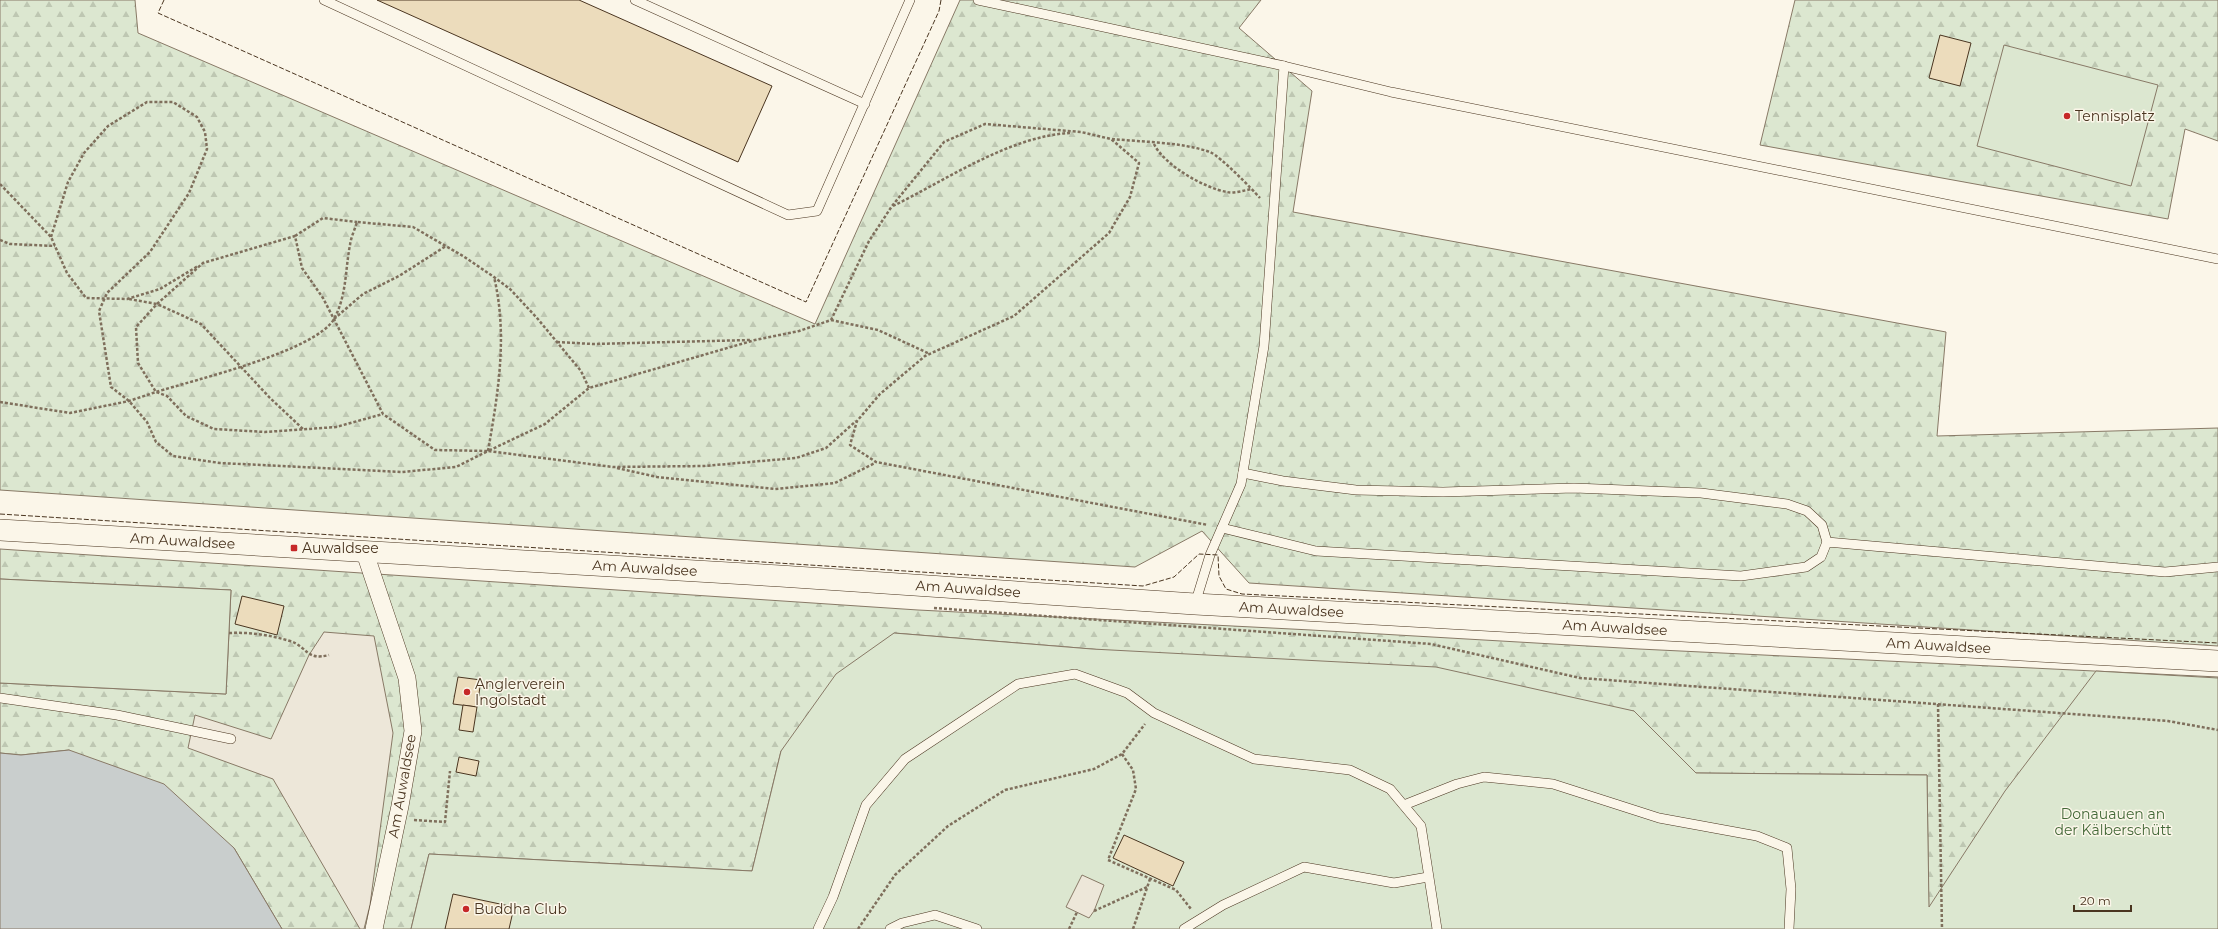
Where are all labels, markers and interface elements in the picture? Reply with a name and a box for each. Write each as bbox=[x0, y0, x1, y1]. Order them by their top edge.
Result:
place label: Tennisplatz bbox=[2075, 107, 2155, 125]
marker: Tennisplatz bbox=[2062, 111, 2072, 121]
street label: Am Auwaldsee bbox=[130, 529, 236, 553]
place label: Auwaldsee bbox=[302, 539, 379, 557]
marker: Auwaldsee bbox=[289, 543, 299, 553]
street label: Am Auwaldsee bbox=[592, 556, 698, 580]
street label: Am Auwaldsee bbox=[915, 576, 1021, 601]
street label: Am Auwaldsee bbox=[1238, 597, 1345, 621]
street label: Am Auwaldsee bbox=[1562, 615, 1668, 639]
street label: Am Auwaldsee bbox=[1885, 634, 1992, 657]
place label: Anglerverein Ingolstadt bbox=[475, 675, 565, 709]
marker: Anglerverein Ingolstadt bbox=[462, 687, 472, 697]
street label: Am Auwaldsee bbox=[384, 733, 420, 839]
park label: Donauauen an der Kälberschütt bbox=[2054, 805, 2172, 839]
scale bar bbox=[2074, 887, 2131, 913]
text: 20 m bbox=[2080, 893, 2111, 908]
place label: Buddha Club bbox=[474, 900, 567, 918]
marker: Buddha Club bbox=[461, 904, 471, 914]

